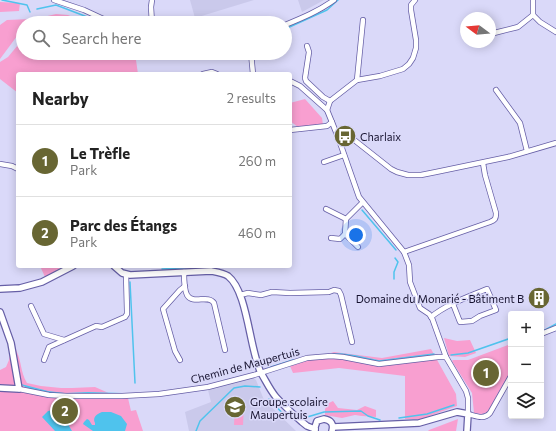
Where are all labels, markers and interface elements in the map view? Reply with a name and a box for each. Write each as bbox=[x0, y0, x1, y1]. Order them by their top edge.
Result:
north arrow bbox=[460, 12, 496, 48]
search box bbox=[16, 16, 292, 60]
icon: search bbox=[30, 27, 52, 49]
text: Search here bbox=[62, 29, 141, 47]
text: Nearby bbox=[32, 88, 89, 109]
text: 2 results bbox=[227, 90, 276, 106]
bus stop icon: Charlaix bbox=[332, 123, 358, 149]
place label: Charlaix bbox=[360, 130, 401, 143]
text: Le Trèfle bbox=[70, 144, 130, 162]
text: 1 bbox=[42, 153, 48, 169]
text: 260 m bbox=[239, 153, 276, 169]
text: Park bbox=[70, 162, 97, 178]
text: Parc des Étangs bbox=[70, 216, 177, 234]
text: 2 bbox=[41, 225, 49, 241]
text: 460 m bbox=[238, 225, 276, 241]
your location bbox=[346, 225, 366, 245]
text: Park bbox=[70, 234, 97, 250]
building icon: Domaine du Monarié - Bâtiment B bbox=[526, 285, 552, 311]
place label: Domaine du Monarié - Bâtiment B bbox=[356, 292, 524, 305]
map controls bbox=[508, 311, 544, 419]
button: + bbox=[508, 311, 544, 347]
street label: Chemin de Maupertuis bbox=[189, 344, 301, 386]
button: − bbox=[508, 347, 544, 383]
pin: 1 bbox=[473, 358, 499, 388]
button: layers bbox=[508, 383, 544, 419]
school or university icon: Groupe scolaire Maupertuis bbox=[222, 394, 248, 420]
place label: Groupe scolaire Maupertuis bbox=[250, 395, 328, 421]
pin: 2 bbox=[52, 396, 78, 426]

